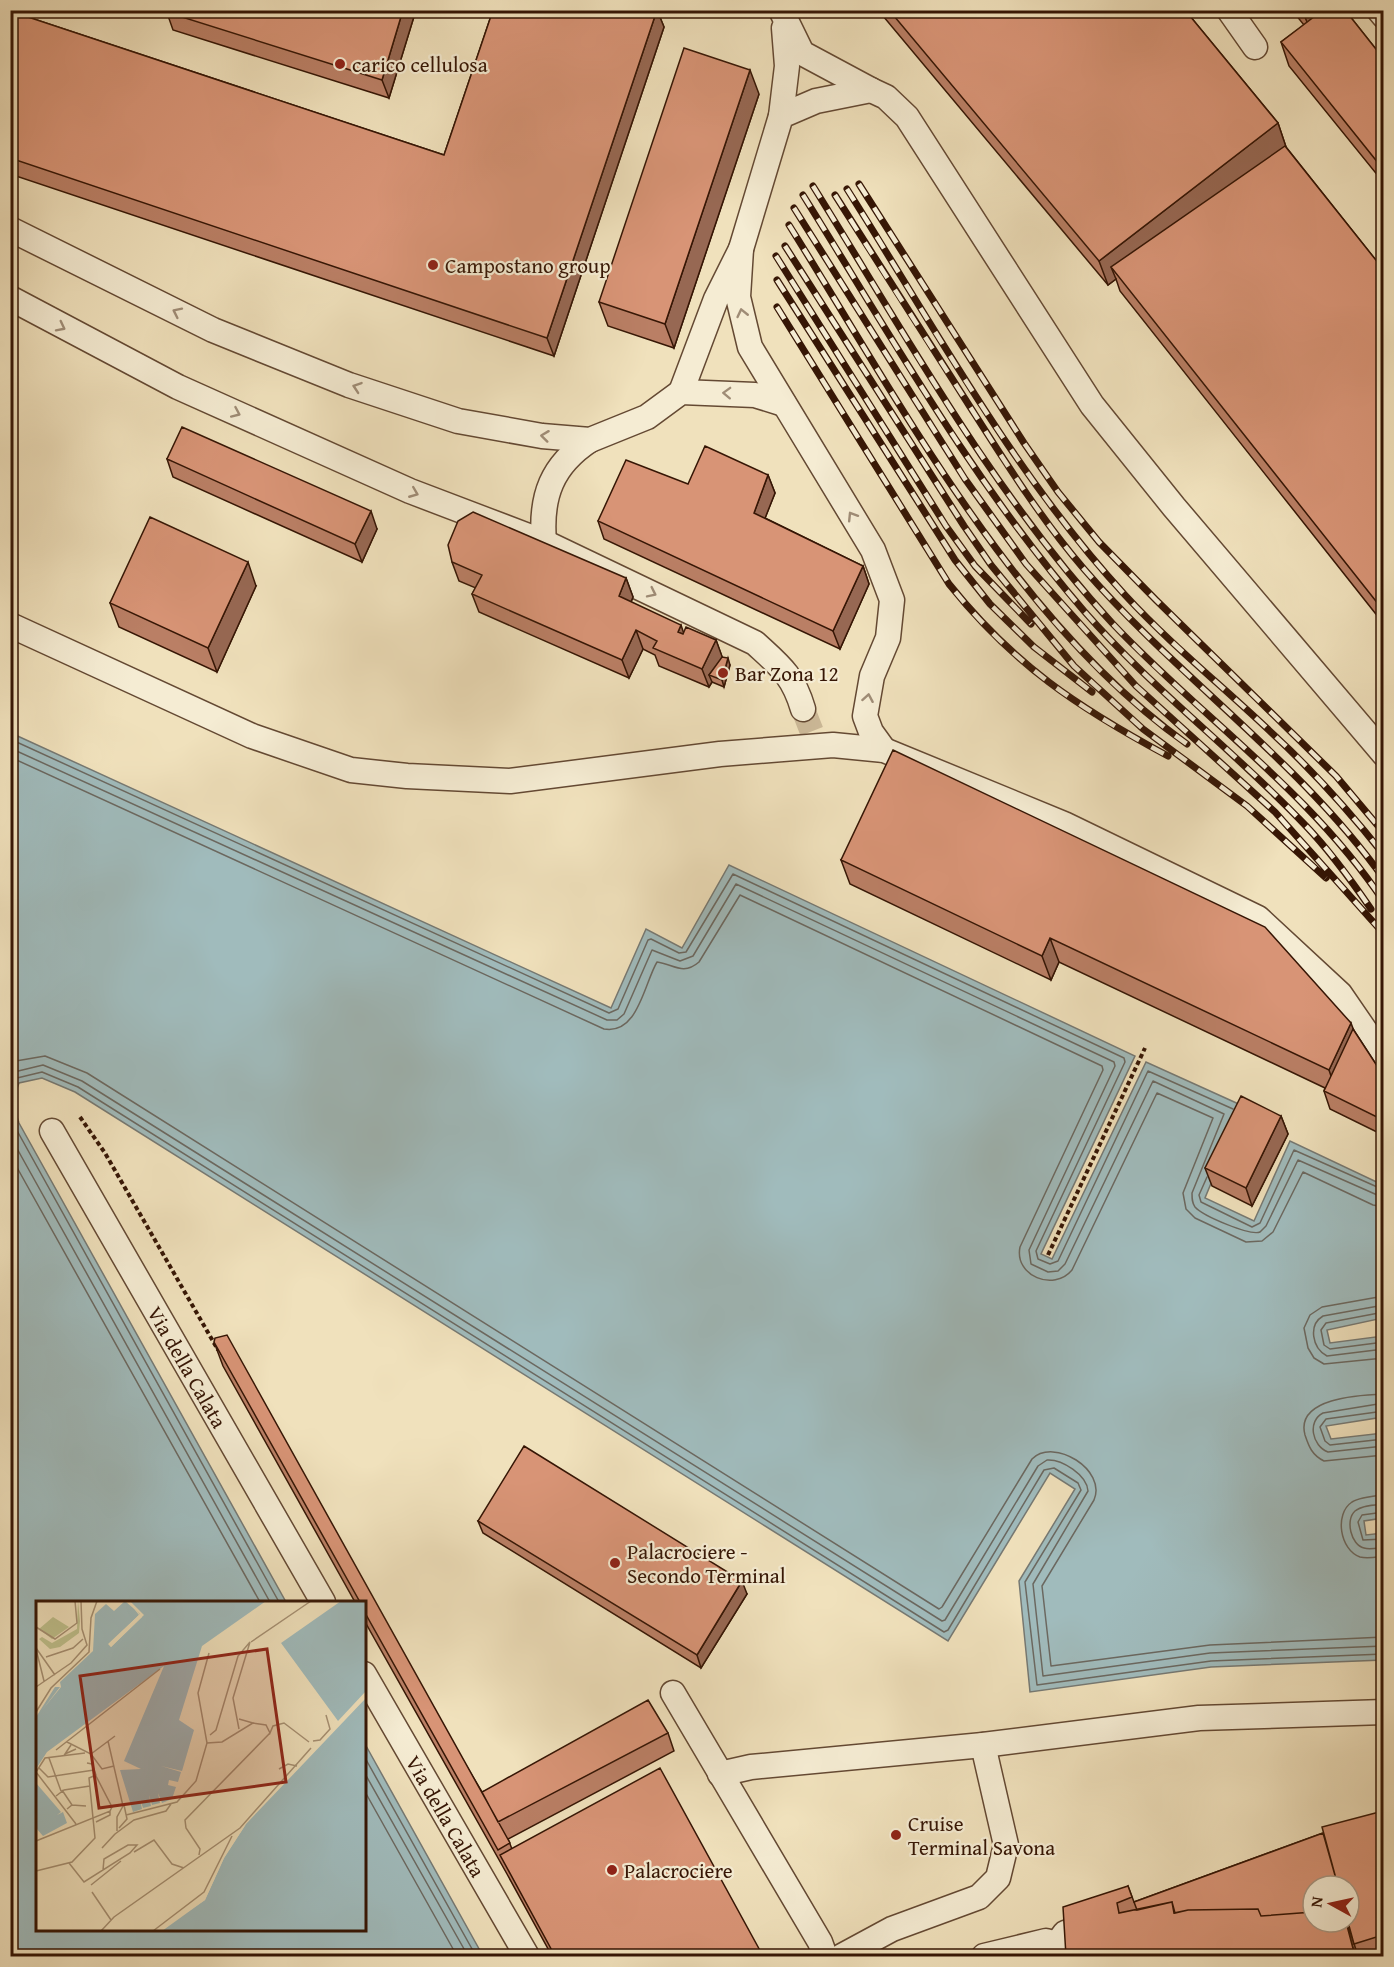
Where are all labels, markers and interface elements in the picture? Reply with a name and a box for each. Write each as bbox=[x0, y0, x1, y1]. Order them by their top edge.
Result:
place label: carico cellulosa bbox=[352, 49, 488, 80]
marker: carico cellulosa bbox=[333, 57, 347, 71]
place label: Campostano group bbox=[445, 250, 611, 281]
marker: Campostano group bbox=[426, 258, 440, 272]
one-way arrow bbox=[172, 308, 183, 320]
one-way arrow bbox=[737, 309, 750, 319]
one-way arrow bbox=[55, 320, 66, 331]
one-way arrow bbox=[352, 382, 363, 394]
one-way arrow bbox=[722, 387, 731, 400]
one-way arrow bbox=[230, 406, 241, 418]
one-way arrow bbox=[540, 430, 549, 442]
one-way arrow bbox=[408, 486, 419, 498]
one-way arrow bbox=[848, 512, 860, 522]
one-way arrow bbox=[645, 586, 656, 598]
place label: Bar Zona 12 bbox=[735, 658, 839, 689]
marker: Bar Zona 12 bbox=[716, 666, 730, 680]
one-way arrow bbox=[862, 693, 874, 702]
street label: Via della Calata bbox=[140, 1300, 235, 1434]
place label: Palacrociere - Secondo Terminal bbox=[627, 1536, 786, 1591]
marker: Palacrociere - Secondo Terminal bbox=[608, 1556, 622, 1570]
inset map bbox=[36, 1601, 366, 1931]
street label: Via della Calata bbox=[399, 1749, 494, 1883]
place label: Cruise Terminal Savona bbox=[908, 1808, 1055, 1863]
marker: Cruise Terminal Savona bbox=[889, 1828, 903, 1842]
place label: Palacrociere bbox=[624, 1855, 733, 1886]
marker: Palacrociere bbox=[605, 1863, 619, 1877]
north arrow bbox=[1301, 1874, 1361, 1934]
text: N bbox=[1304, 1895, 1329, 1909]

